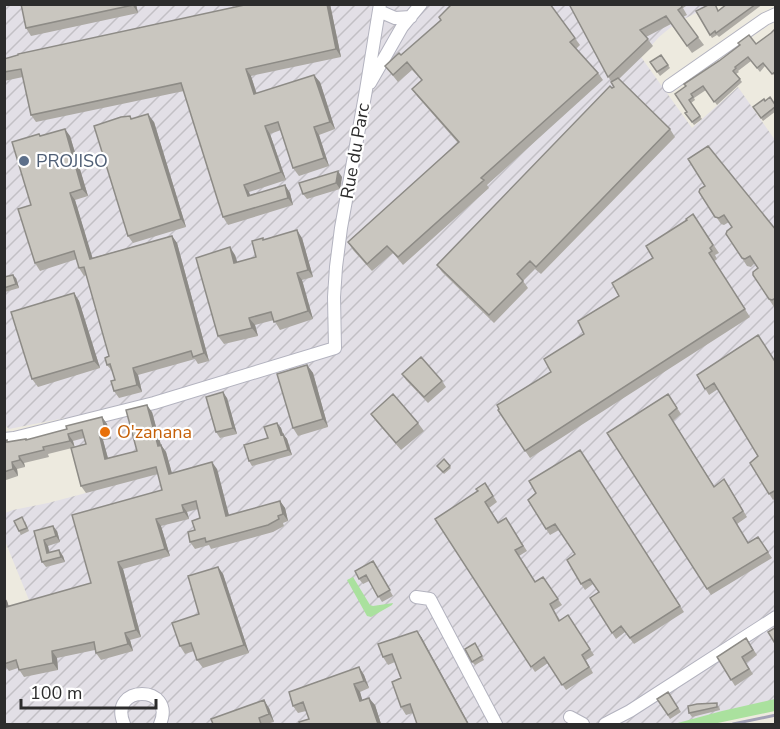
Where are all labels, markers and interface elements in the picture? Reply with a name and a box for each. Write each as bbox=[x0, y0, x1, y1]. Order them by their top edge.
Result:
street label: Rue du Parc bbox=[335, 101, 375, 201]
place label: PROJISO bbox=[36, 149, 108, 173]
marker: PROJISO bbox=[17, 154, 31, 168]
place label: O'zanana bbox=[117, 420, 192, 444]
marker: O'zanana bbox=[98, 425, 112, 439]
scale bar bbox=[21, 672, 156, 710]
text: 100 m bbox=[30, 681, 82, 705]

